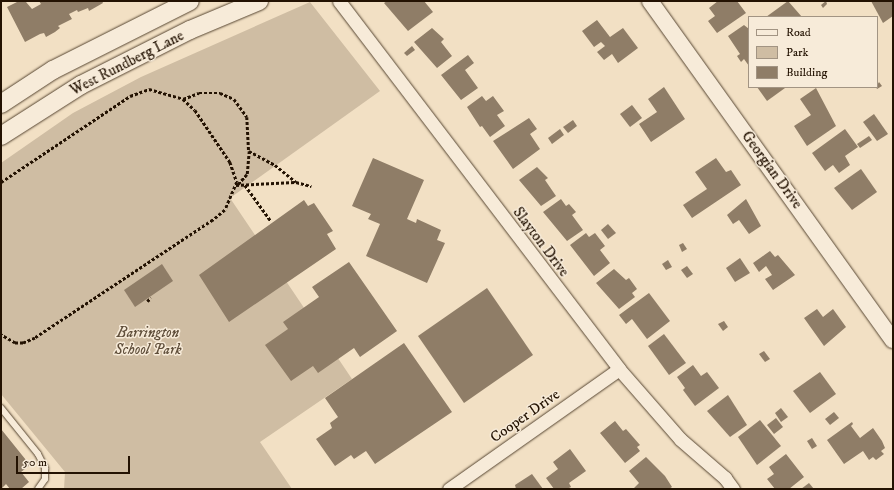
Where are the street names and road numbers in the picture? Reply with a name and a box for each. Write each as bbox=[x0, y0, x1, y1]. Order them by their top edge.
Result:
street label: West Rundberg Lane bbox=[67, 27, 187, 99]
street label: Georgian Drive bbox=[738, 128, 806, 212]
street label: Slayton Drive bbox=[509, 204, 573, 280]
street label: Cooper Drive bbox=[487, 386, 563, 446]

